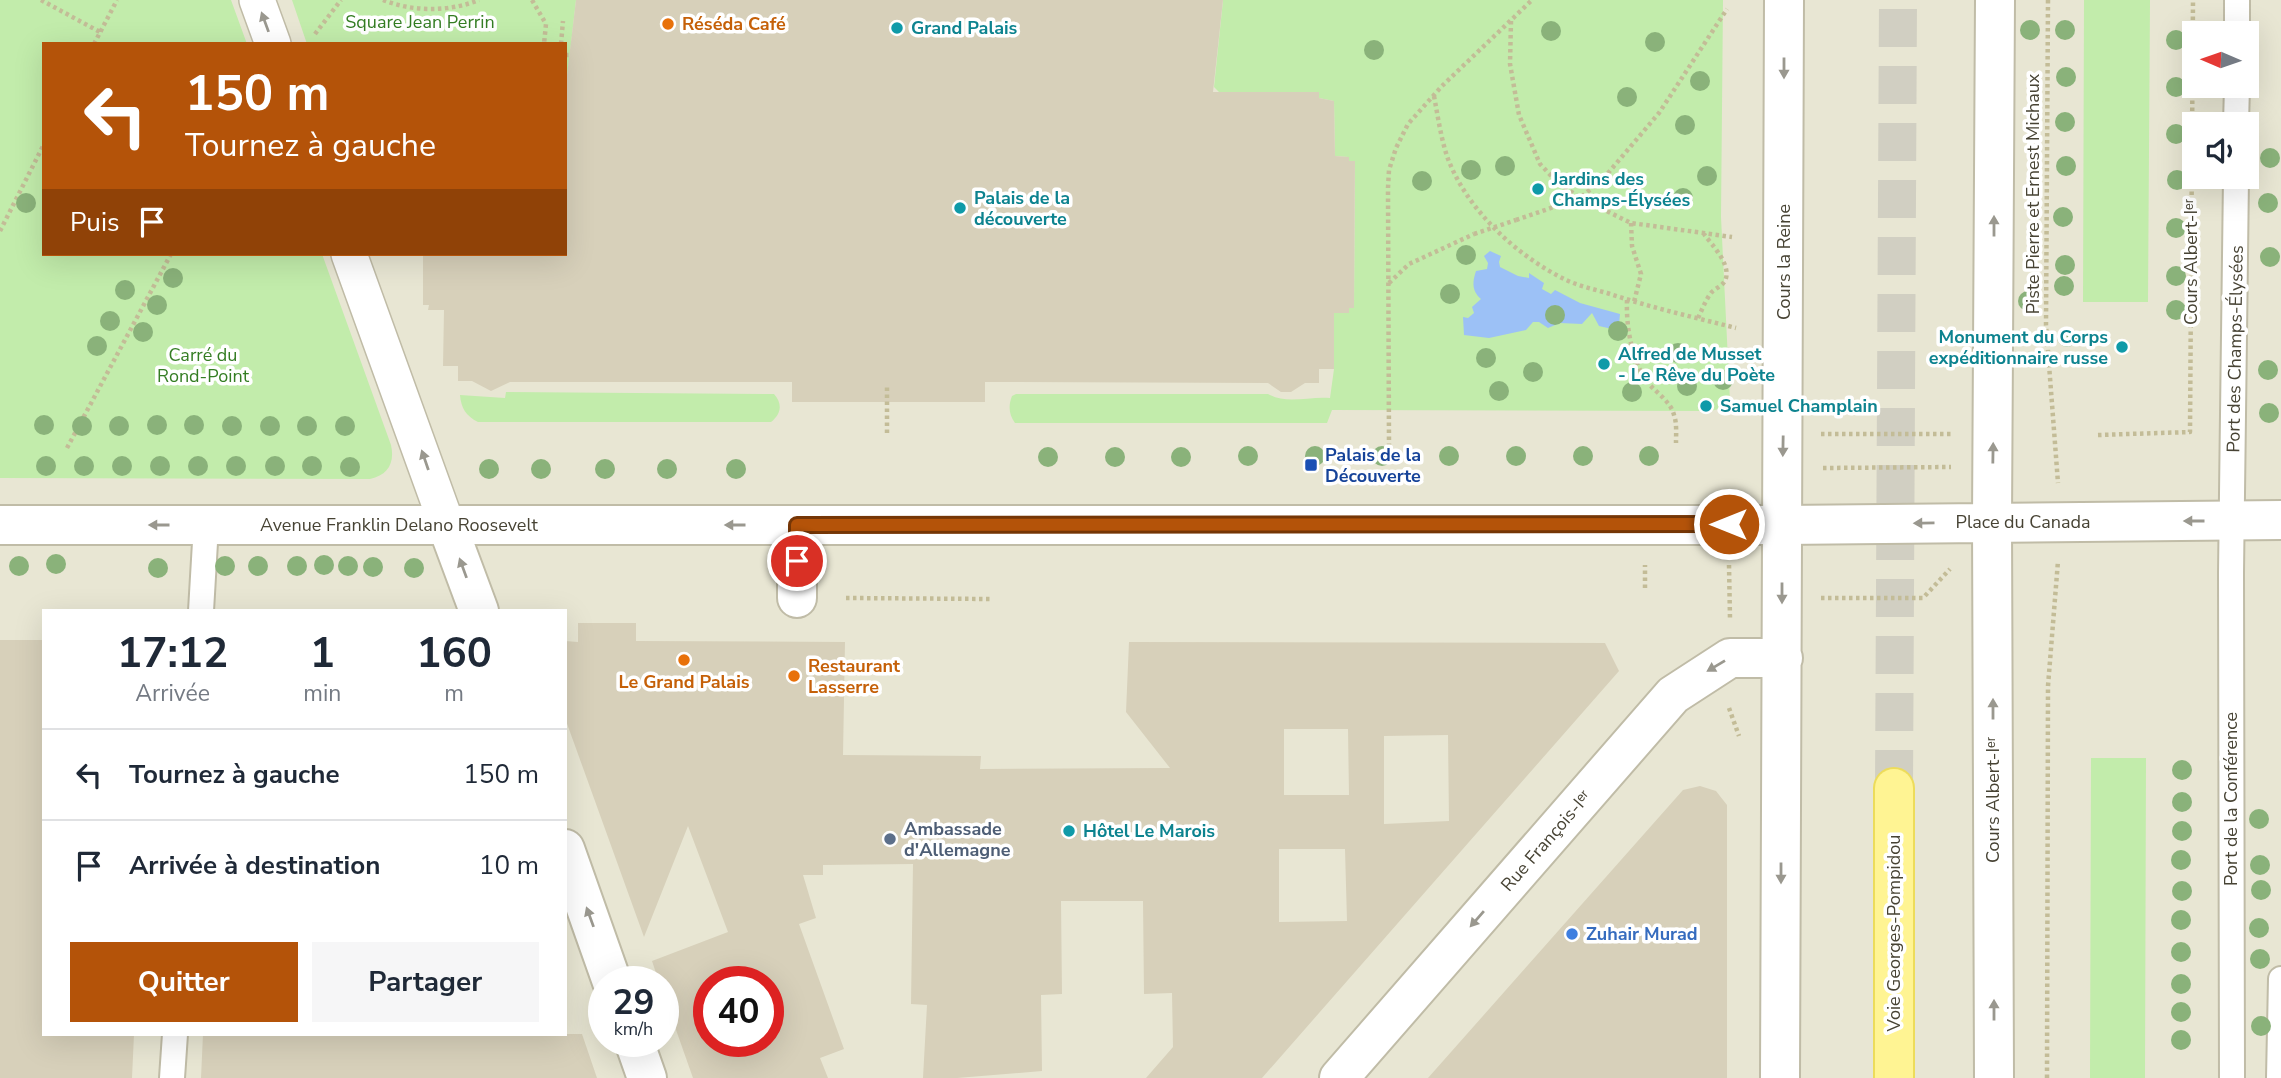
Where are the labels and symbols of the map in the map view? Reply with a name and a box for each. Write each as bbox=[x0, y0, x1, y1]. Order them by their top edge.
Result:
park label: Square Jean Perrin bbox=[345, 10, 495, 34]
one-way arrow bbox=[259, 11, 270, 32]
place label: Réséda Café bbox=[682, 12, 786, 36]
marker: Réséda Café bbox=[660, 16, 676, 32]
place label: Grand Palais bbox=[911, 16, 1018, 40]
marker: Grand Palais bbox=[889, 20, 905, 36]
north arrow bbox=[2182, 21, 2259, 98]
one-way arrow bbox=[1778, 57, 1790, 79]
street label: Piste Pierre et Ernest Michaux bbox=[2021, 73, 2045, 314]
place label: Jardins des Champs-Élysées bbox=[1551, 167, 1691, 212]
marker: Jardins des Champs-Élysées bbox=[1530, 181, 1546, 197]
place label: Palais de la découverte bbox=[974, 186, 1070, 231]
street label: Cours Albert-Iᵉʳ bbox=[2179, 199, 2203, 325]
marker: Palais de la découverte bbox=[952, 200, 968, 216]
street label: Cours la Reine bbox=[1772, 204, 1796, 320]
one-way arrow bbox=[1988, 215, 2000, 237]
street label: Port des Champs-Élysées bbox=[2221, 245, 2249, 453]
place label: Monument du Corps expéditionnaire russe bbox=[1929, 325, 2108, 370]
marker: Monument du Corps expéditionnaire russe bbox=[2114, 339, 2130, 355]
place label: Alfred de Musset - Le Rêve du Poète bbox=[1618, 342, 1775, 387]
park label: Carré du Rond-Point bbox=[157, 343, 250, 388]
marker: Alfred de Musset - Le Rêve du Poète bbox=[1596, 356, 1612, 372]
place label: Samuel Champlain bbox=[1720, 394, 1878, 418]
marker: Samuel Champlain bbox=[1698, 398, 1714, 414]
one-way arrow bbox=[1777, 435, 1789, 457]
one-way arrow bbox=[1987, 442, 1999, 464]
place label: Palais de la Découverte bbox=[1325, 443, 1421, 488]
one-way arrow bbox=[419, 450, 430, 471]
marker: Palais de la Découverte bbox=[1303, 457, 1319, 473]
position arrow bbox=[1692, 487, 1766, 561]
street label: Place du Canada bbox=[1956, 510, 2091, 534]
street label: Avenue Franklin Delano Roosevelt bbox=[260, 513, 539, 537]
one-way arrow bbox=[2183, 515, 2205, 526]
one-way arrow bbox=[1913, 517, 1935, 529]
one-way arrow bbox=[147, 519, 169, 531]
one-way arrow bbox=[724, 519, 746, 531]
pin bbox=[767, 531, 827, 591]
one-way arrow bbox=[457, 557, 468, 578]
one-way arrow bbox=[1776, 582, 1788, 604]
marker: Le Grand Palais bbox=[676, 652, 692, 668]
place label: Restaurant Lasserre bbox=[808, 654, 900, 699]
one-way arrow bbox=[1707, 660, 1726, 672]
marker: Restaurant Lasserre bbox=[786, 668, 802, 684]
place label: Le Grand Palais bbox=[618, 670, 750, 694]
one-way arrow bbox=[1987, 698, 1999, 720]
street label: Port de la Conférence bbox=[2219, 712, 2243, 886]
street label: Cours Albert-Iᵉʳ bbox=[1981, 737, 2005, 863]
street label: Rue François-Iᵉʳ bbox=[1495, 785, 1597, 897]
place label: Ambassade d'Allemagne bbox=[904, 817, 1011, 862]
place label: Hôtel Le Marois bbox=[1083, 819, 1215, 843]
marker: Hôtel Le Marois bbox=[1061, 823, 1077, 839]
marker: Ambassade d'Allemagne bbox=[882, 831, 898, 847]
street label: Voie Georges-Pompidou bbox=[1882, 835, 1906, 1032]
one-way arrow bbox=[1775, 862, 1787, 884]
one-way arrow bbox=[584, 907, 595, 928]
one-way arrow bbox=[1470, 911, 1485, 928]
place label: Zuhair Murad bbox=[1586, 922, 1698, 946]
marker: Zuhair Murad bbox=[1564, 926, 1580, 942]
speed limit sign: 40 bbox=[693, 966, 784, 1057]
one-way arrow bbox=[1988, 999, 2000, 1021]

